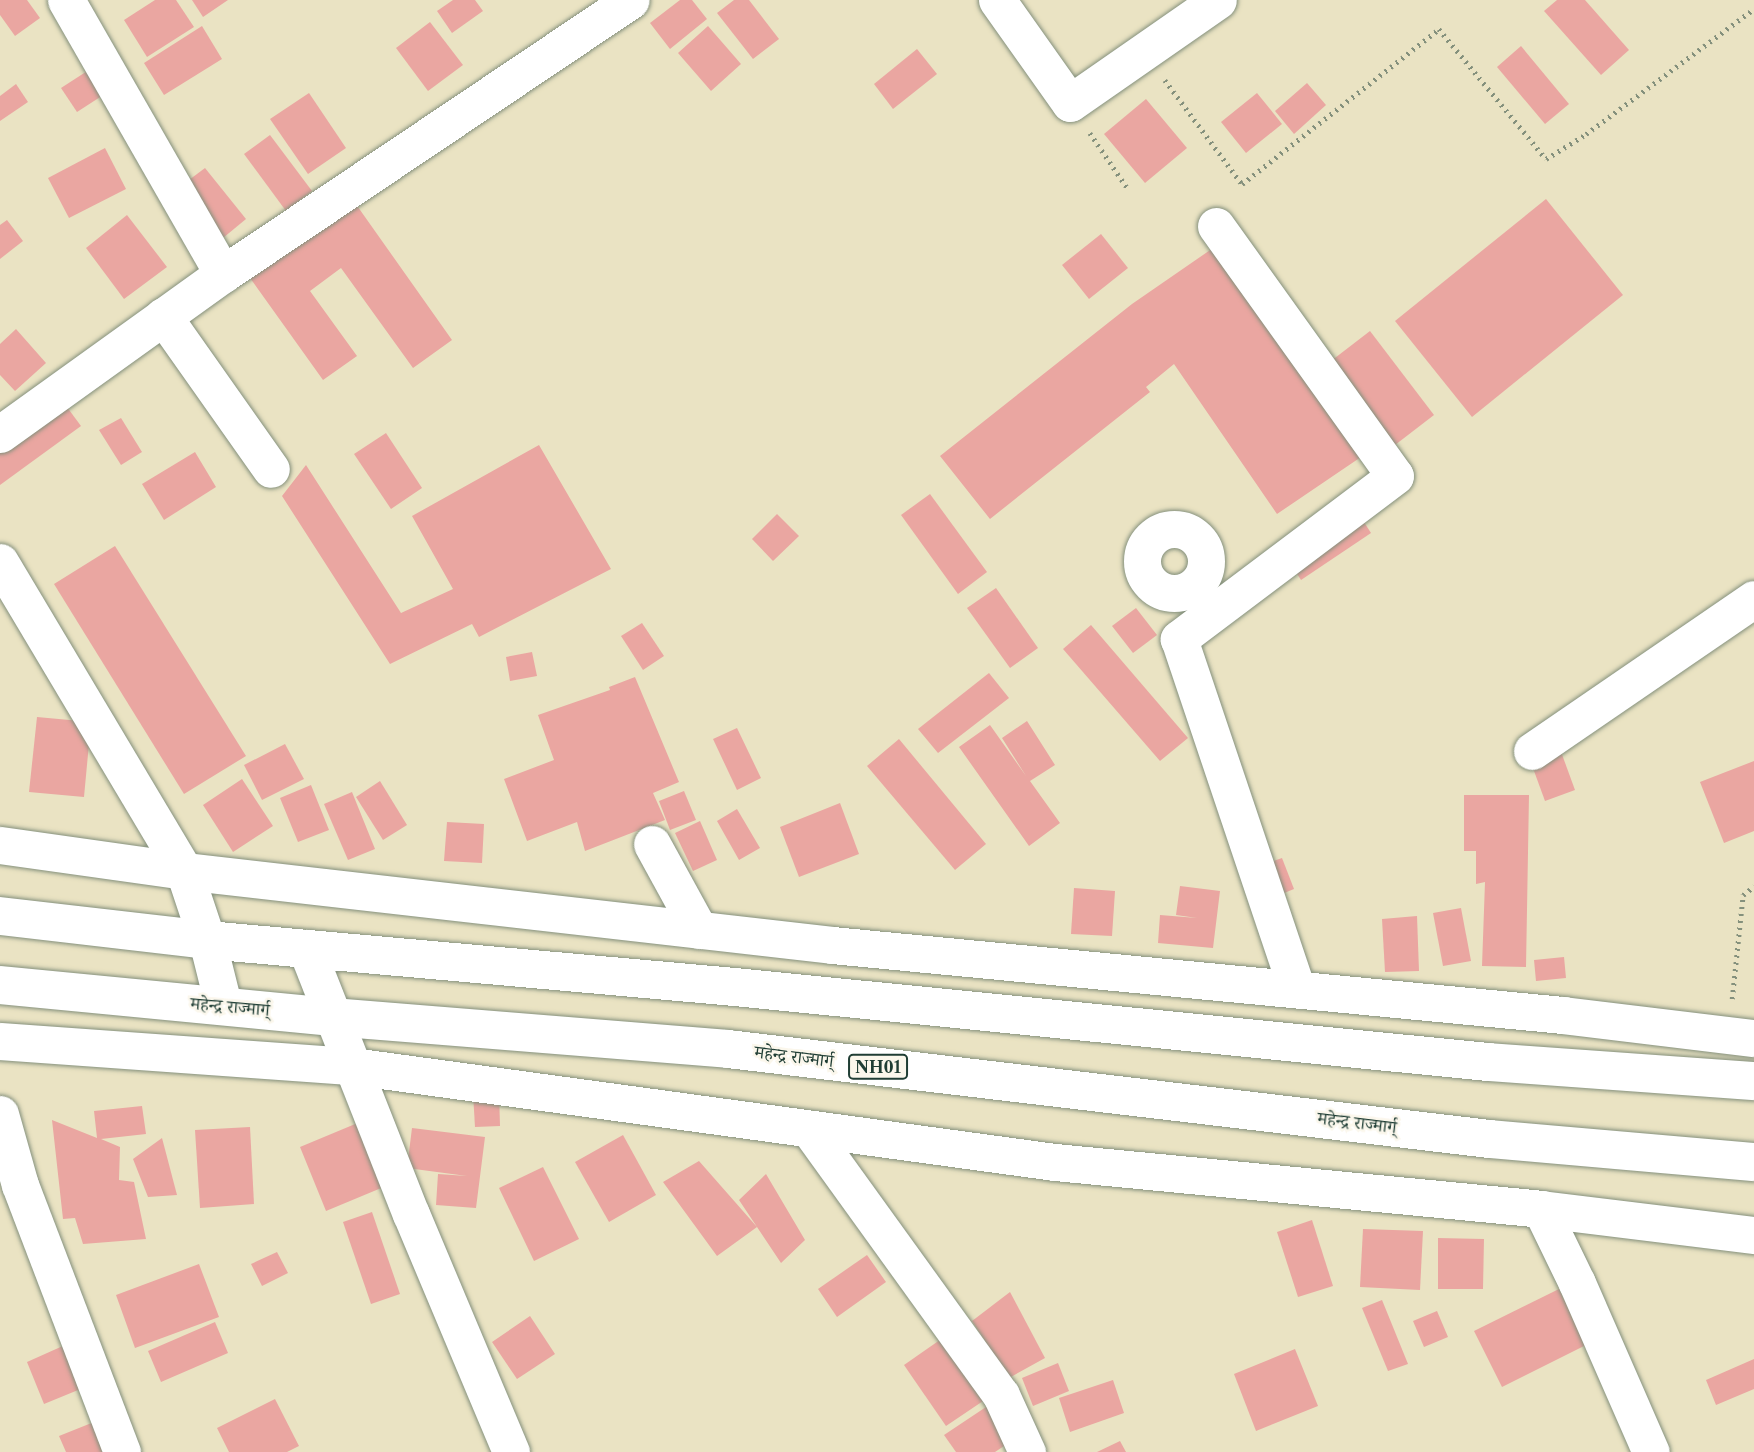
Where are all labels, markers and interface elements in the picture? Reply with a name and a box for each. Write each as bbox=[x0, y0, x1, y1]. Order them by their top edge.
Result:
street label: महेन्द्र राज्मार्ग् bbox=[189, 993, 271, 1021]
street label: महेन्द्र राज्मार्ग् bbox=[753, 1041, 835, 1073]
road number: NH01 bbox=[846, 1054, 910, 1079]
street label: महेन्द्र राज्मार्ग् bbox=[1316, 1107, 1398, 1139]

